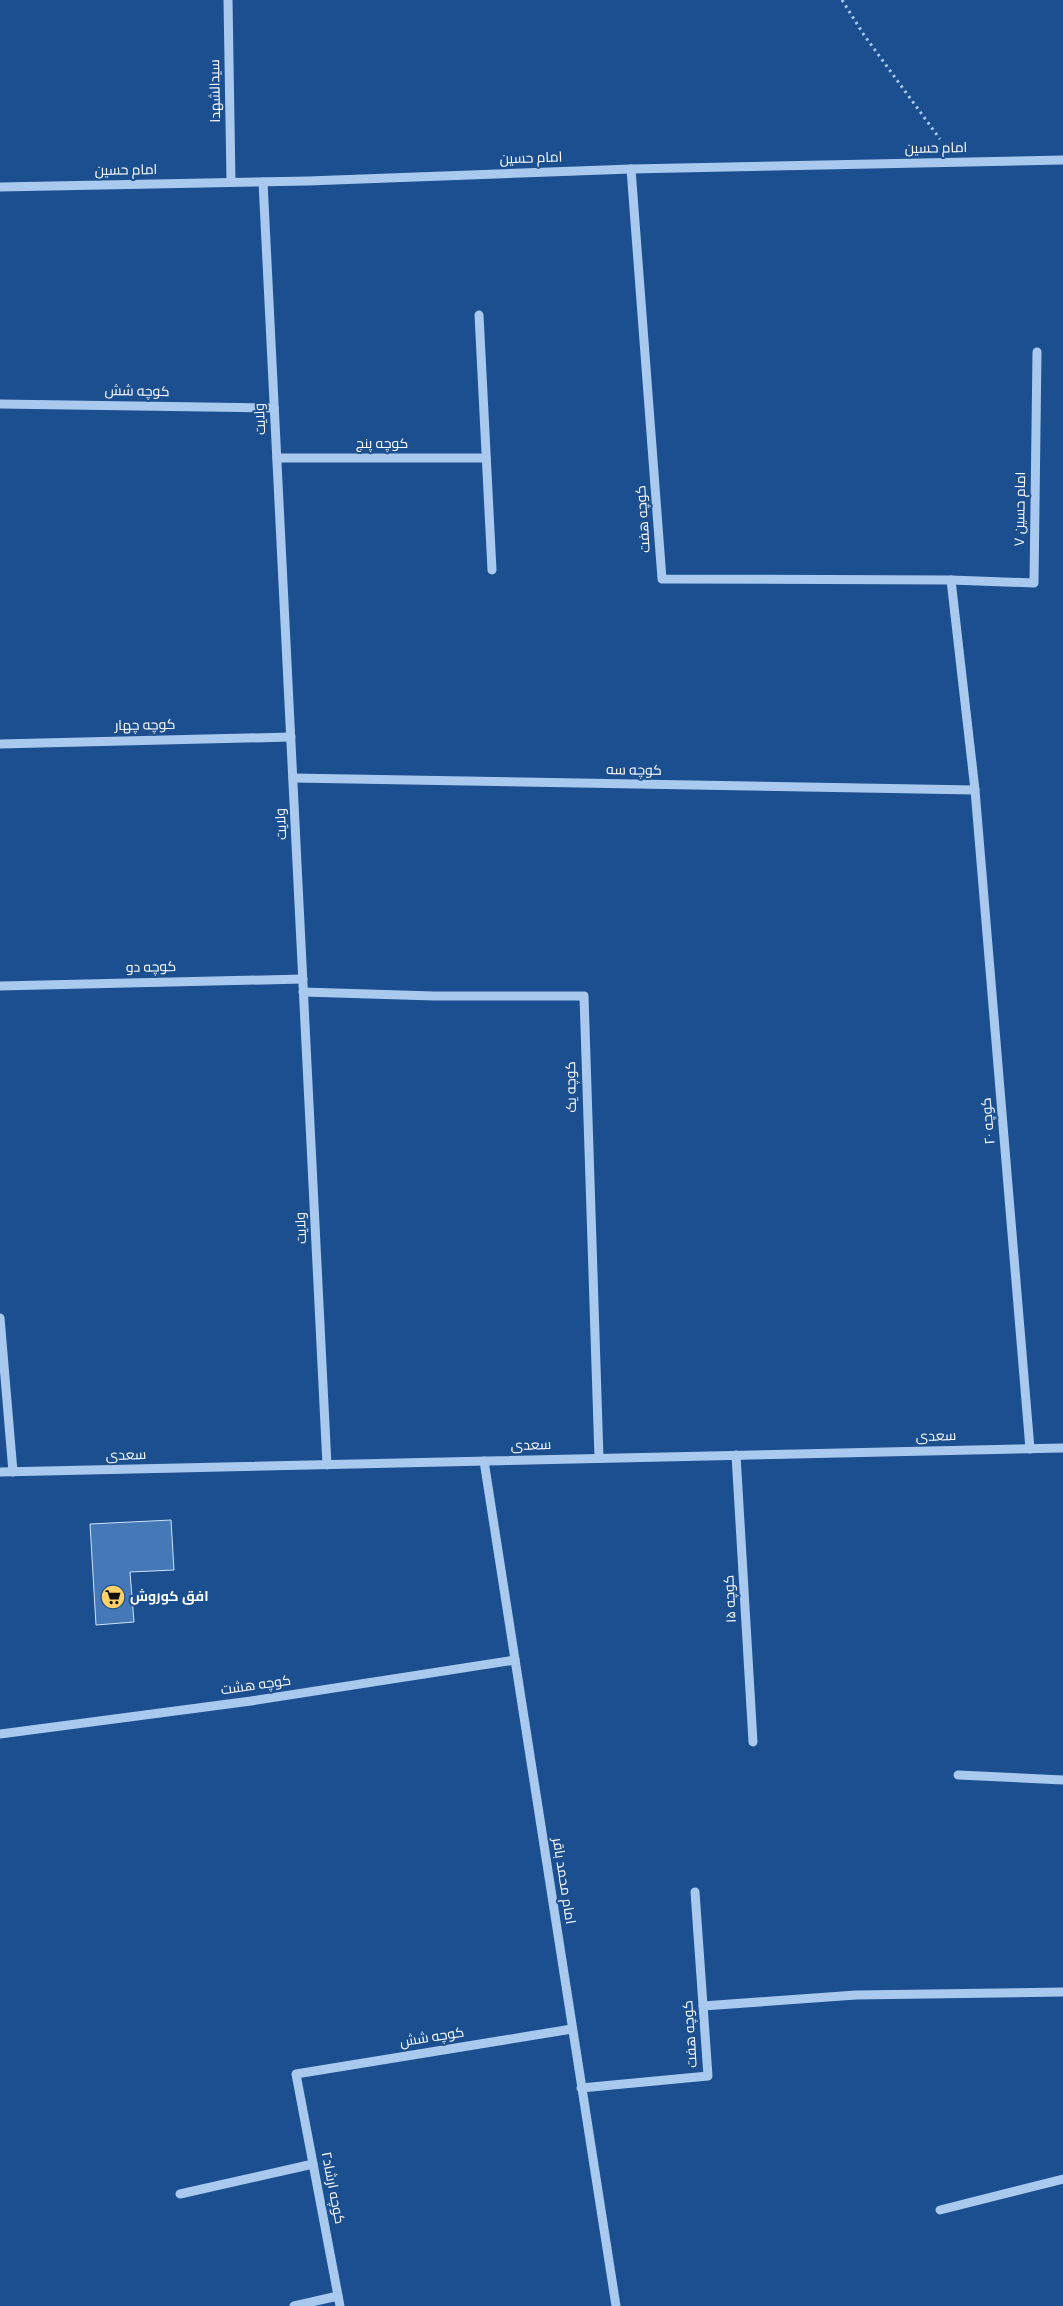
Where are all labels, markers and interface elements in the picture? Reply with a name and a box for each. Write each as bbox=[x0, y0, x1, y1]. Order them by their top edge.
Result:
street label: سیدالشهدا bbox=[207, 59, 225, 123]
street label: امام حسین bbox=[905, 140, 967, 158]
street label: امام حسین bbox=[499, 149, 563, 169]
street label: امام حسین bbox=[95, 162, 157, 180]
street label: کوچه شش bbox=[104, 383, 170, 401]
street label: ولایت bbox=[252, 403, 270, 435]
street label: کوچه پنج bbox=[356, 436, 408, 453]
street label: امام حسین ۷ bbox=[1012, 472, 1030, 546]
street label: کوچه هفت bbox=[633, 485, 655, 553]
street label: کوچه چهار bbox=[113, 717, 176, 735]
street label: کوچه سه bbox=[606, 762, 662, 780]
street label: ولایت bbox=[273, 808, 291, 840]
street label: کوچه دو bbox=[126, 959, 176, 977]
street label: کوچه یک bbox=[563, 1061, 581, 1113]
street label: کوچه ۲۰ bbox=[978, 1097, 1000, 1145]
street label: ولایت bbox=[293, 1212, 311, 1244]
street label: سعدی bbox=[916, 1428, 956, 1446]
street label: سعدی bbox=[511, 1437, 551, 1455]
street label: سعدی bbox=[106, 1447, 146, 1465]
street label: کوچه ۱۵ bbox=[721, 1575, 741, 1623]
supermarket icon: افق کوروش bbox=[100, 1584, 126, 1610]
place label: افق کوروش bbox=[130, 1588, 209, 1606]
street label: کوچه هشت bbox=[220, 1673, 292, 1699]
street label: امام محمد باقر bbox=[548, 1836, 578, 1925]
street label: کوچه هفت bbox=[680, 2000, 702, 2068]
street label: کوچه شش bbox=[399, 2025, 465, 2051]
street label: کوچه ارشاد۲ bbox=[317, 2150, 347, 2226]

